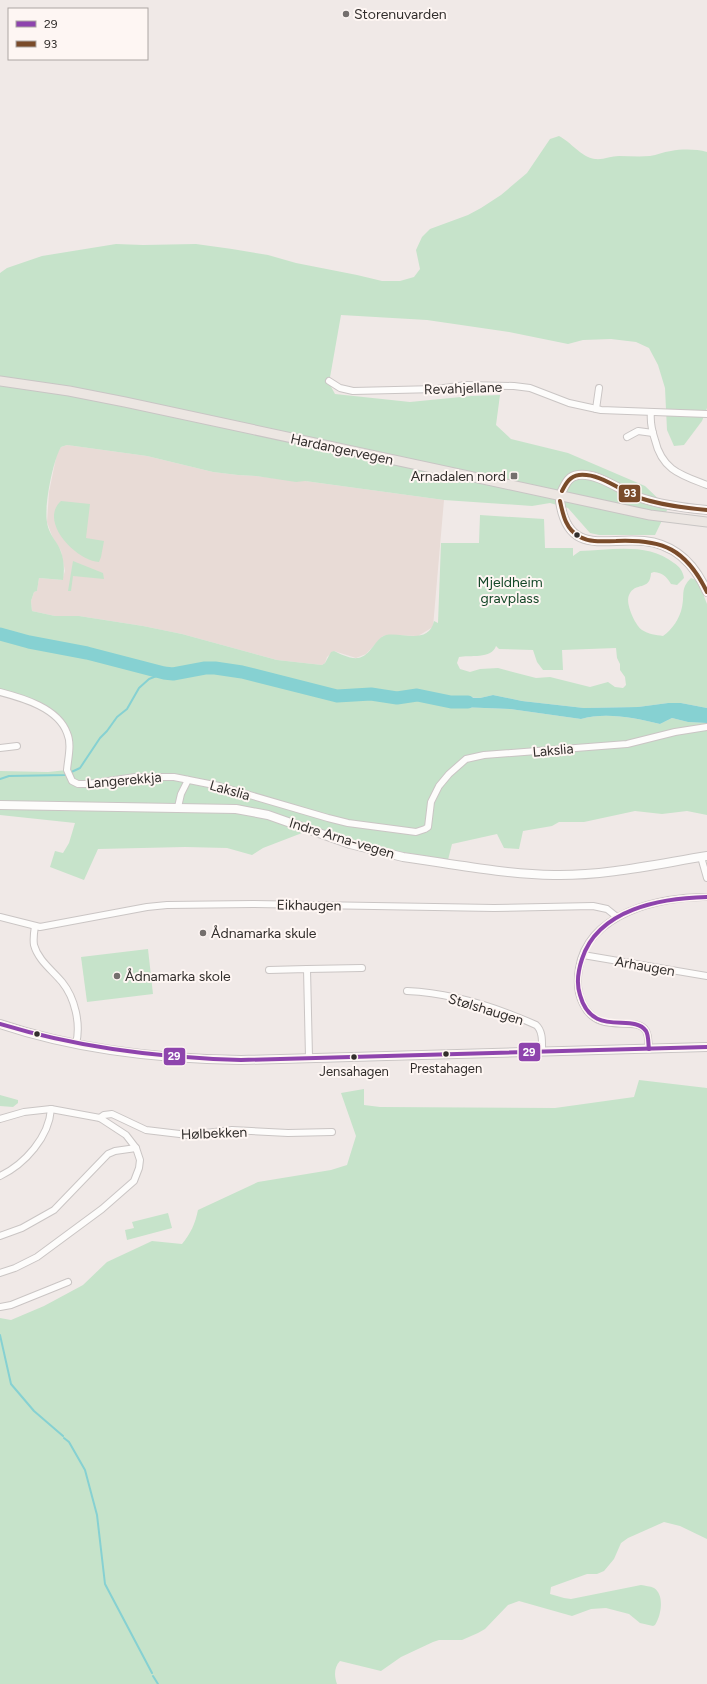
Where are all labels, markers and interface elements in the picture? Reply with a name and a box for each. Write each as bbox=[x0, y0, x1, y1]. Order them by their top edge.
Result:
place label: Storenuvarden bbox=[354, 6, 447, 23]
legend bbox=[8, 8, 148, 60]
marker: Storenuvarden bbox=[341, 9, 351, 19]
text: 29 bbox=[44, 17, 58, 31]
text: 93 bbox=[44, 37, 57, 51]
street label: Revahjellane bbox=[424, 379, 503, 398]
street label: Hardangervegen bbox=[289, 430, 395, 469]
place label: Arnadalen nord bbox=[411, 468, 506, 485]
marker: Arnadalen nord bbox=[509, 471, 519, 481]
line badge: 93 bbox=[618, 484, 641, 503]
text: 93 bbox=[624, 487, 636, 500]
unlabelled marker bbox=[572, 530, 582, 540]
park label: Mjeldheim gravplass bbox=[477, 574, 543, 607]
street label: Lakslia bbox=[532, 740, 574, 761]
street label: Langerekkja bbox=[86, 769, 162, 792]
street label: Lakslia bbox=[208, 777, 252, 804]
street label: Indre Arna-vegen bbox=[287, 814, 397, 863]
street label: Eikhaugen bbox=[276, 896, 342, 915]
place label: Ådnamarka skule bbox=[211, 925, 317, 942]
marker: Ådnamarka skule bbox=[198, 928, 208, 938]
street label: Arhaugen bbox=[614, 953, 676, 980]
place label: Ådnamarka skole bbox=[125, 968, 231, 985]
marker: Ådnamarka skole bbox=[112, 971, 122, 981]
street label: Stølshaugen bbox=[446, 990, 526, 1029]
unlabelled marker bbox=[32, 1029, 42, 1039]
line badge: 29 bbox=[518, 1042, 541, 1062]
text: 29 bbox=[523, 1046, 535, 1059]
line badge: 29 bbox=[163, 1047, 186, 1066]
marker: Prestahagen bbox=[441, 1049, 451, 1059]
text: 29 bbox=[168, 1050, 180, 1063]
marker: Jensahagen bbox=[349, 1052, 359, 1062]
place label: Prestahagen bbox=[410, 1061, 482, 1076]
place label: Jensahagen bbox=[319, 1064, 389, 1079]
street label: Hølbekken bbox=[181, 1124, 248, 1143]

